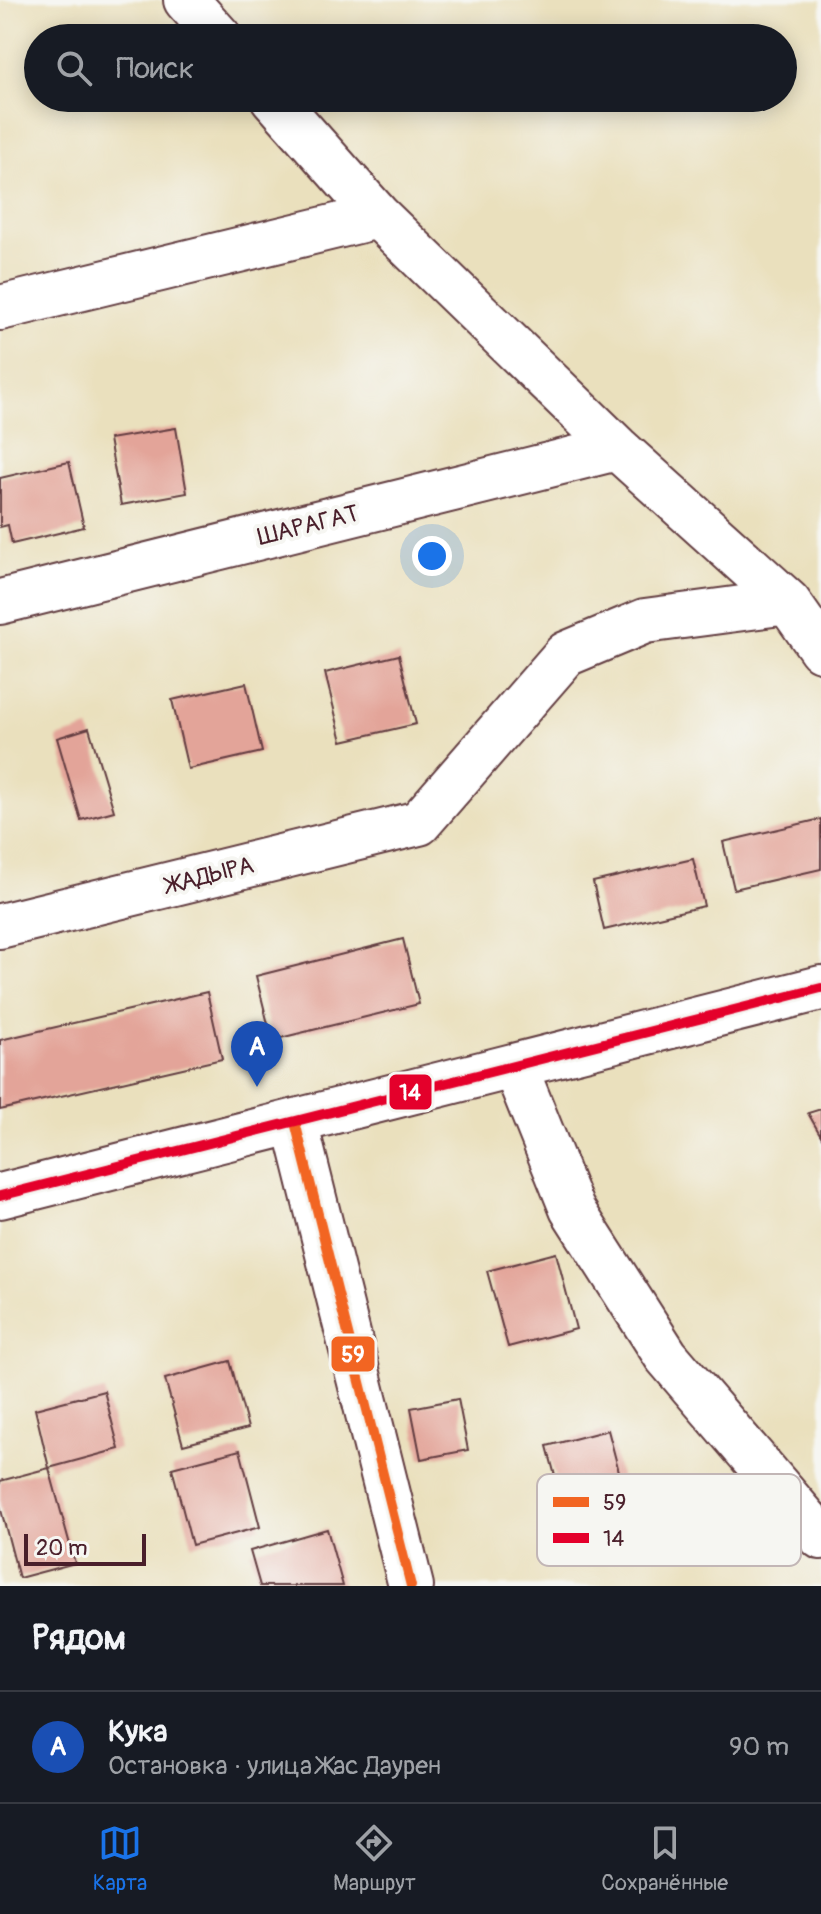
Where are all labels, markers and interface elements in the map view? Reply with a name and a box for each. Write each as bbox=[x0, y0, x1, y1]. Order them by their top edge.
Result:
search box bbox=[24, 24, 797, 112]
icon: search bbox=[52, 46, 96, 90]
text: Поиск bbox=[116, 50, 194, 87]
street label: ШАРАГАТ bbox=[255, 499, 362, 552]
your location bbox=[412, 536, 452, 576]
street label: ЖАДЫРА bbox=[159, 851, 257, 901]
pin: A bbox=[231, 1021, 283, 1087]
line badge: 14 bbox=[388, 1073, 433, 1111]
text: 14 bbox=[399, 1079, 421, 1107]
line badge: 59 bbox=[330, 1335, 376, 1373]
text: 59 bbox=[341, 1341, 365, 1369]
legend bbox=[537, 1474, 801, 1566]
text: 59 bbox=[603, 1489, 626, 1517]
text: 14 bbox=[603, 1525, 625, 1553]
scale bar bbox=[24, 1530, 146, 1566]
text: 20 m bbox=[36, 1534, 88, 1562]
text: Рядом bbox=[32, 1617, 126, 1660]
text: Кука bbox=[108, 1713, 168, 1750]
text: A bbox=[50, 1731, 66, 1763]
text: 90 m bbox=[729, 1731, 789, 1763]
text: Остановка · улица Жас Даурен bbox=[108, 1750, 441, 1782]
tab: Карта bbox=[93, 1821, 147, 1897]
tab: Маршрут bbox=[333, 1821, 416, 1897]
tab: Сохранённые bbox=[601, 1821, 728, 1897]

